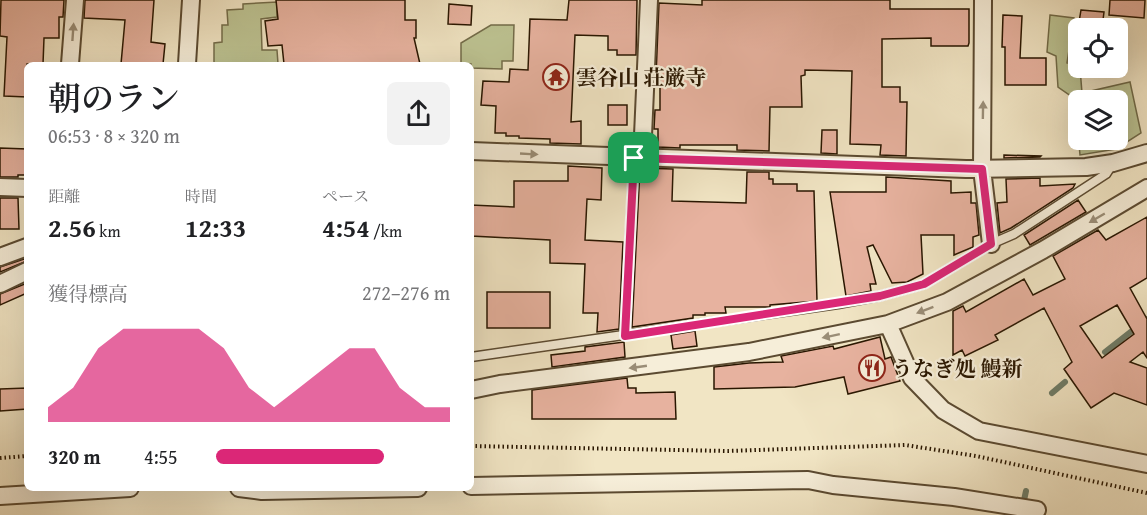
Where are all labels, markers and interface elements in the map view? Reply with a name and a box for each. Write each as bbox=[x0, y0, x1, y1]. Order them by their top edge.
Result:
map controls bbox=[1068, 18, 1128, 150]
button: locate bbox=[1068, 18, 1128, 78]
one-way arrow bbox=[68, 23, 78, 42]
temple icon: 雲谷山 荘厳寺 bbox=[541, 62, 571, 92]
place label: 雲谷山 荘厳寺 bbox=[576, 62, 707, 93]
text: 朝のラン bbox=[48, 74, 180, 122]
button: share bbox=[387, 82, 450, 145]
button: layers bbox=[1068, 90, 1128, 150]
one-way arrow bbox=[979, 101, 988, 120]
text: 06:53 · 8 × 320 m bbox=[48, 121, 180, 150]
pin bbox=[608, 132, 659, 183]
icon: arrive bbox=[617, 141, 650, 174]
one-way arrow bbox=[520, 149, 539, 158]
text: 距離 bbox=[48, 184, 80, 208]
text: 時間 bbox=[185, 184, 217, 208]
text: ペース bbox=[322, 184, 369, 208]
text: 2.56 bbox=[48, 208, 96, 247]
text: 12:33 bbox=[185, 208, 246, 247]
text: 4:54 bbox=[322, 208, 370, 247]
one-way arrow bbox=[1088, 213, 1105, 223]
text: km bbox=[96, 219, 120, 243]
text: /km bbox=[370, 219, 402, 243]
text: 272–276 m bbox=[362, 278, 450, 307]
text: 獲得標高 bbox=[48, 279, 128, 308]
one-way arrow bbox=[916, 305, 934, 315]
one-way arrow bbox=[822, 332, 840, 342]
restaurant icon: うなぎ処 鰻新 bbox=[857, 353, 887, 383]
place label: うなぎ処 鰻新 bbox=[892, 353, 1023, 384]
one-way arrow bbox=[629, 362, 648, 371]
text: 320 m bbox=[48, 442, 101, 471]
text: 4:55 bbox=[144, 442, 178, 471]

